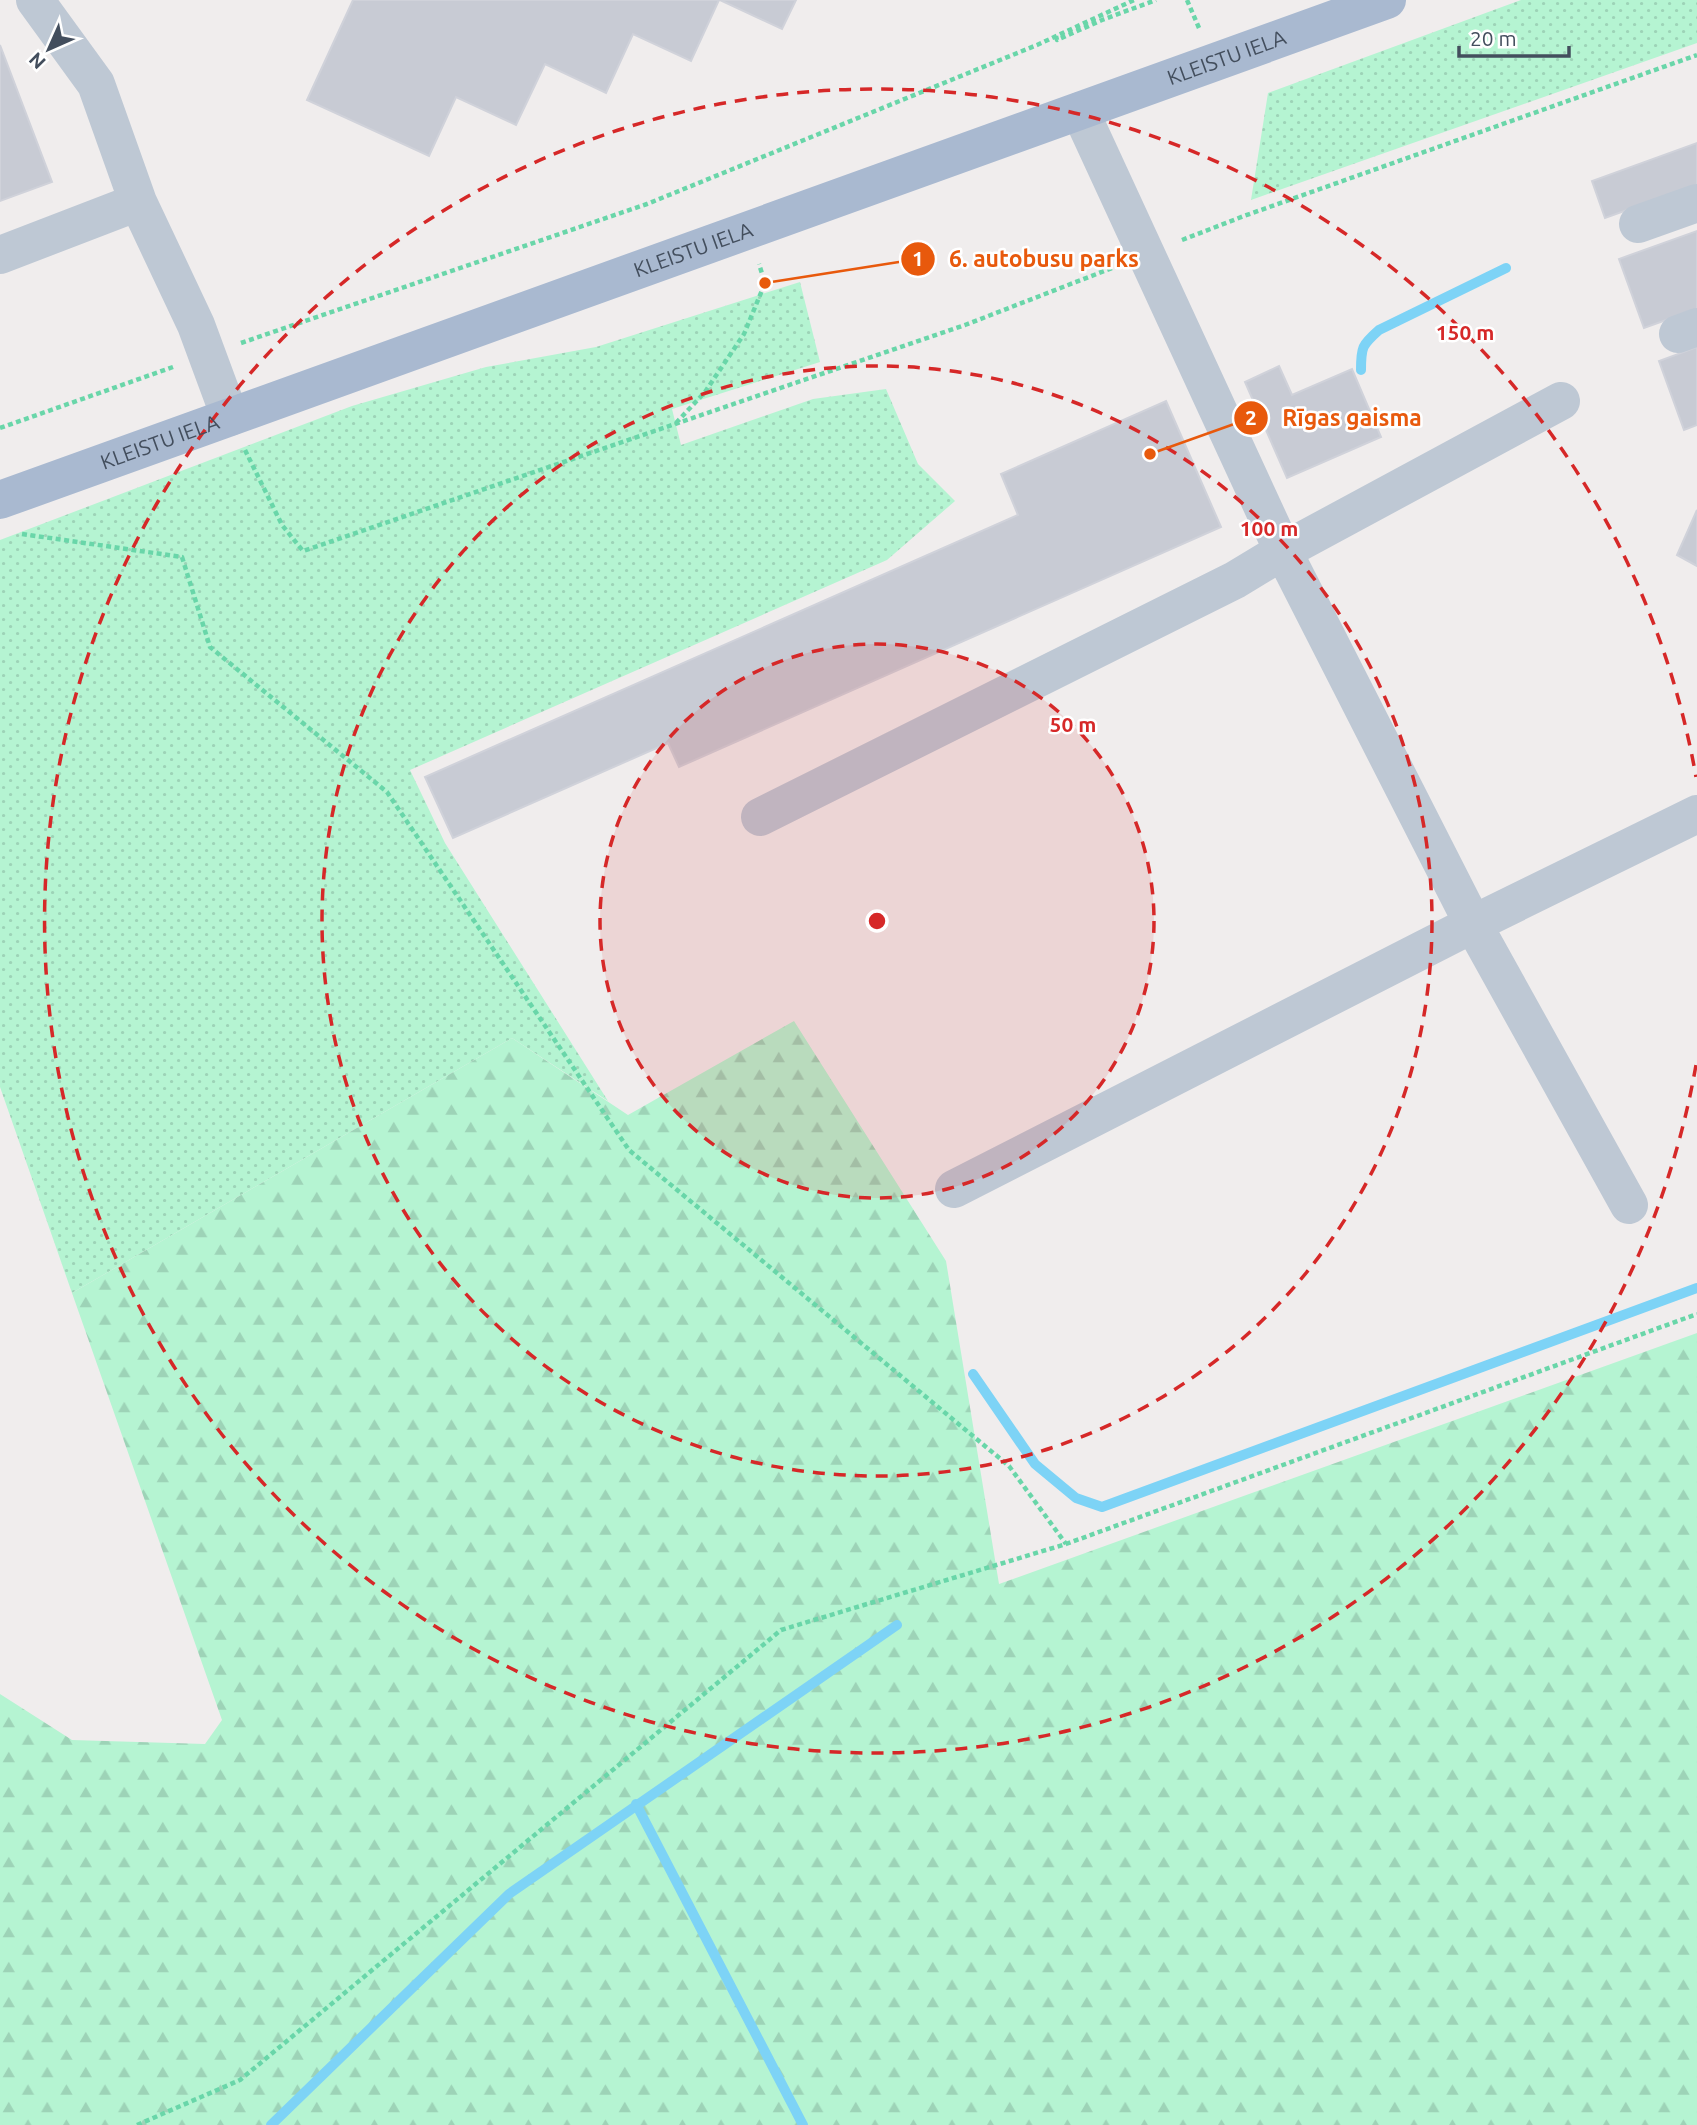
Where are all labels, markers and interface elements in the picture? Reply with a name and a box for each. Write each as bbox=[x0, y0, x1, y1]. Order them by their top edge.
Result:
north arrow bbox=[14, 14, 84, 84]
scale bar bbox=[1459, 14, 1569, 58]
street label: KLEISTU IELA bbox=[1164, 24, 1289, 89]
text: 20 m bbox=[1470, 26, 1517, 50]
text: N bbox=[24, 48, 50, 74]
street label: KLEISTU IELA bbox=[630, 217, 756, 282]
callout: 6. autobusu parks bbox=[900, 237, 1153, 281]
text: 1 bbox=[912, 246, 924, 270]
text: 6. autobusu parks bbox=[949, 246, 1139, 271]
text: 150 m bbox=[1436, 320, 1494, 344]
callout: Rīgas gaisma bbox=[1234, 396, 1436, 440]
text: 2 bbox=[1245, 405, 1257, 429]
text: Rīgas gaisma bbox=[1282, 405, 1422, 430]
street label: KLEISTU IELA bbox=[97, 409, 223, 474]
text: 100 m bbox=[1240, 516, 1298, 540]
text: 50 m bbox=[1050, 712, 1096, 736]
centre of rings bbox=[865, 909, 889, 933]

